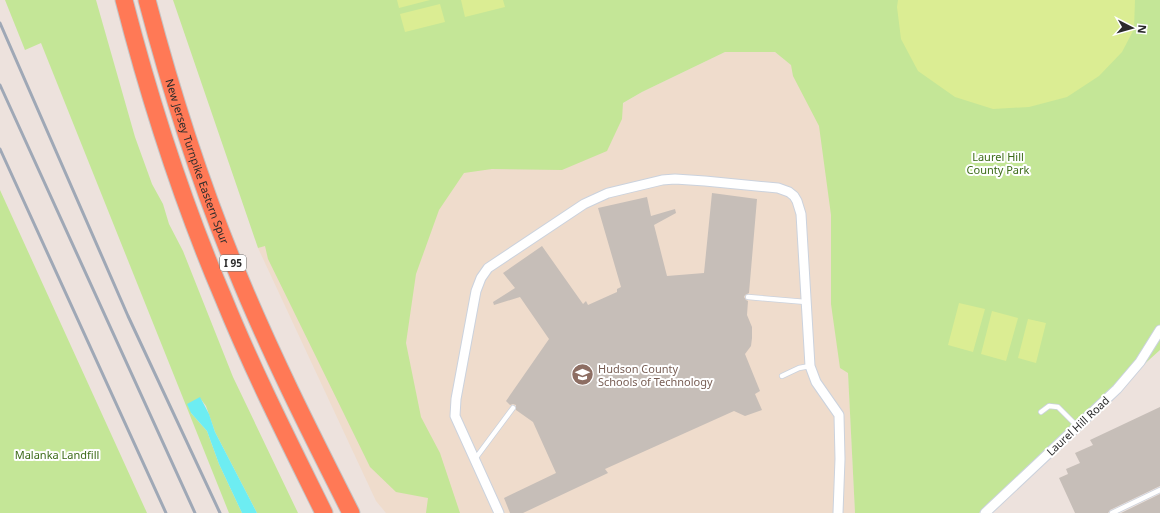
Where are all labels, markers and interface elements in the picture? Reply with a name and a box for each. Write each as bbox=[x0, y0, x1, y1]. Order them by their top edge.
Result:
north arrow bbox=[1112, 8, 1152, 48]
text: N bbox=[1135, 24, 1150, 34]
street label: New Jersey Turnpike Eastern Spur bbox=[162, 77, 233, 246]
park label: Laurel Hill County Park bbox=[967, 149, 1030, 177]
road number: I 95 bbox=[220, 255, 246, 271]
place label: Hudson County Schools of Technology bbox=[598, 361, 713, 389]
school or university icon: Hudson County Schools of Technology bbox=[570, 362, 596, 388]
street label: Laurel Hill Road bbox=[1043, 393, 1112, 459]
park label: Malanka Landfill bbox=[15, 447, 99, 462]

